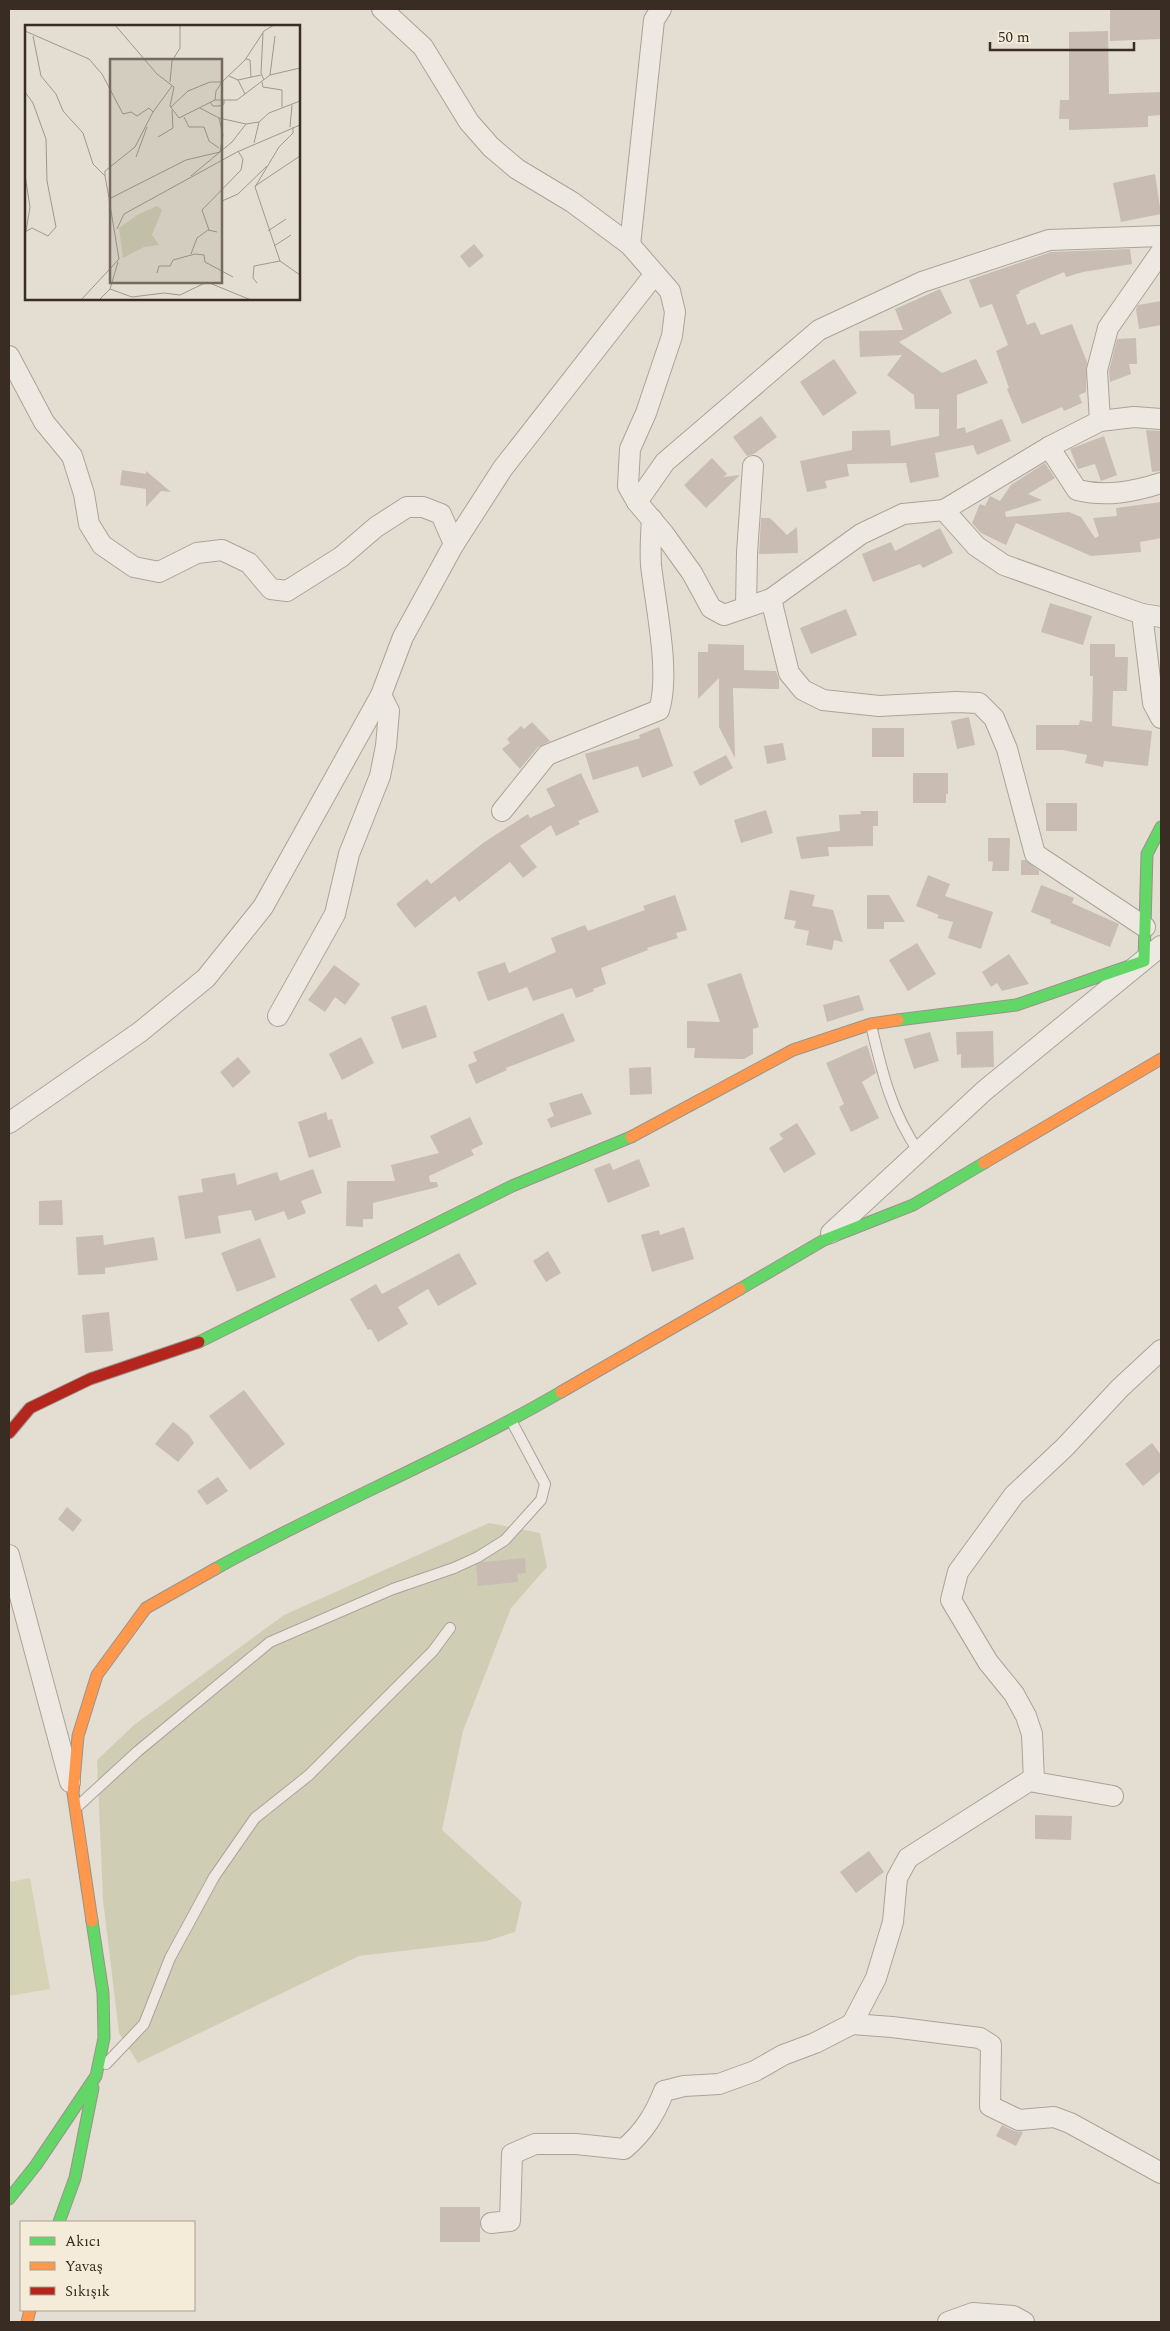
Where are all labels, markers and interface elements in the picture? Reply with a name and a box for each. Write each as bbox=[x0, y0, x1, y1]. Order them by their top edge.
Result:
scale bar bbox=[990, 20, 1134, 52]
inset map bbox=[25, 25, 300, 300]
text: 50 m bbox=[998, 26, 1030, 49]
legend bbox=[20, 2221, 195, 2311]
text: Akıcı bbox=[65, 2230, 101, 2253]
text: Yavaş bbox=[65, 2255, 103, 2278]
text: Sıkışık bbox=[65, 2280, 110, 2303]

